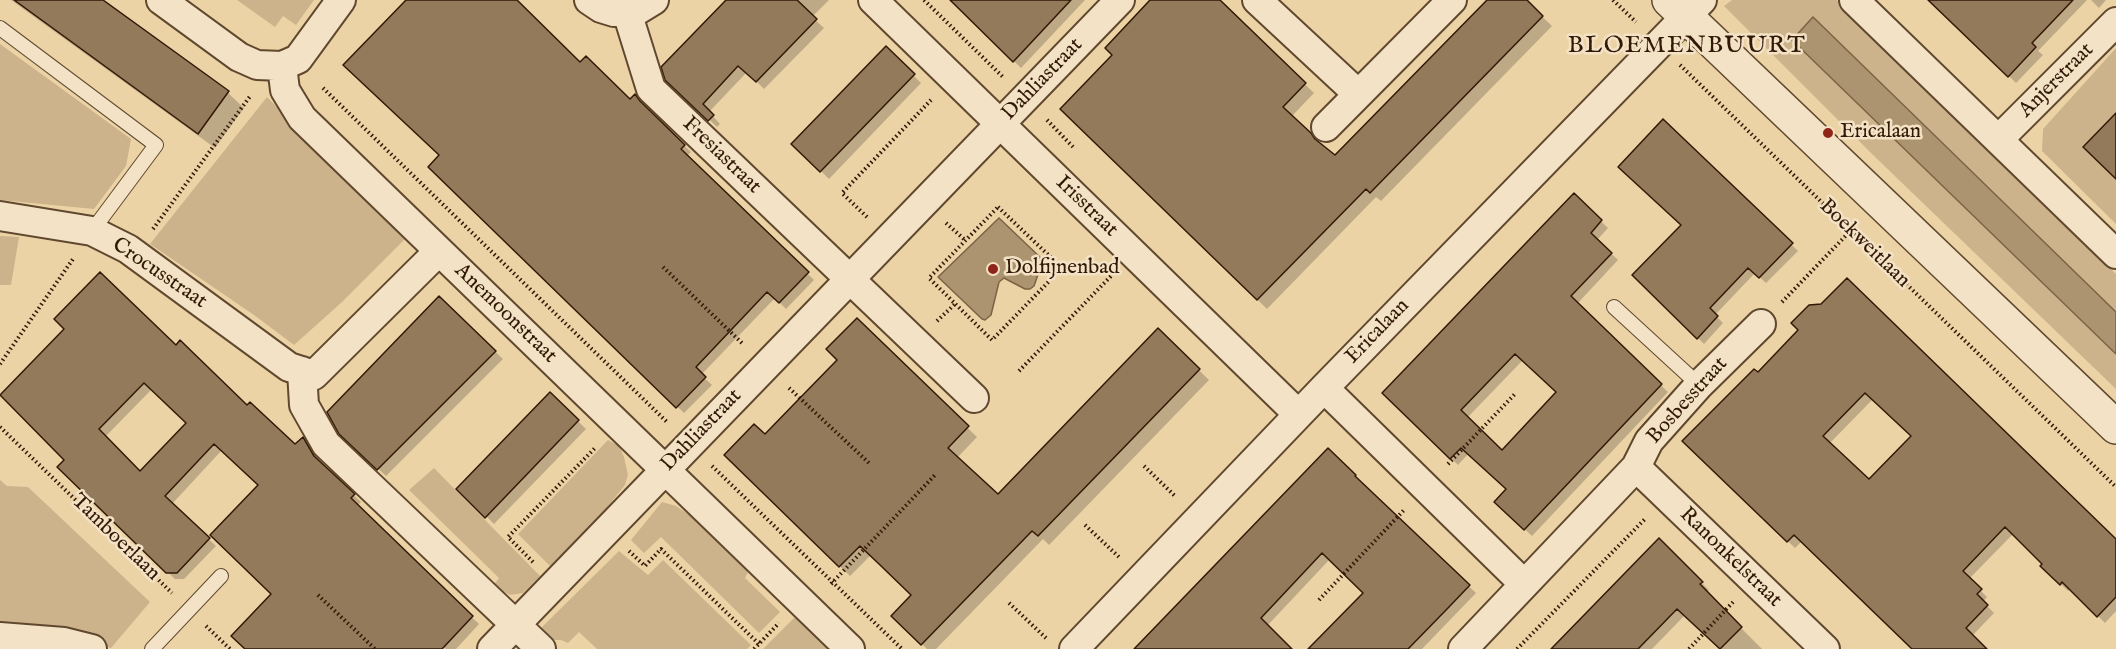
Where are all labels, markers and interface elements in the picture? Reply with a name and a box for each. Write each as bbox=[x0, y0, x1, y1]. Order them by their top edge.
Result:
street label: Dahliastraat bbox=[997, 33, 1089, 127]
district label: BLOEMENBUURT bbox=[1568, 33, 1806, 61]
street label: Anjerstraat bbox=[2014, 38, 2100, 124]
street label: Fresiastraat bbox=[676, 112, 766, 200]
place label: Ericalaan bbox=[1840, 120, 1921, 146]
marker: Ericalaan bbox=[1821, 126, 1835, 140]
street label: Irisstraat bbox=[1049, 171, 1123, 243]
street label: Boekweitlaan bbox=[1813, 194, 1915, 294]
street label: Crocusstraat bbox=[107, 233, 211, 315]
place label: Dolfijnenbad bbox=[1005, 256, 1120, 282]
street label: Anemoonstraat bbox=[449, 259, 561, 369]
marker: Dolfijnenbad bbox=[986, 262, 1000, 276]
street label: Ericalaan bbox=[1341, 294, 1415, 370]
street label: Bosbesstraat bbox=[1642, 352, 1734, 450]
street label: Dahliastraat bbox=[656, 384, 748, 478]
street label: Tamboerlaan bbox=[65, 489, 165, 587]
street label: Ranonkelstraat bbox=[1674, 503, 1786, 613]

